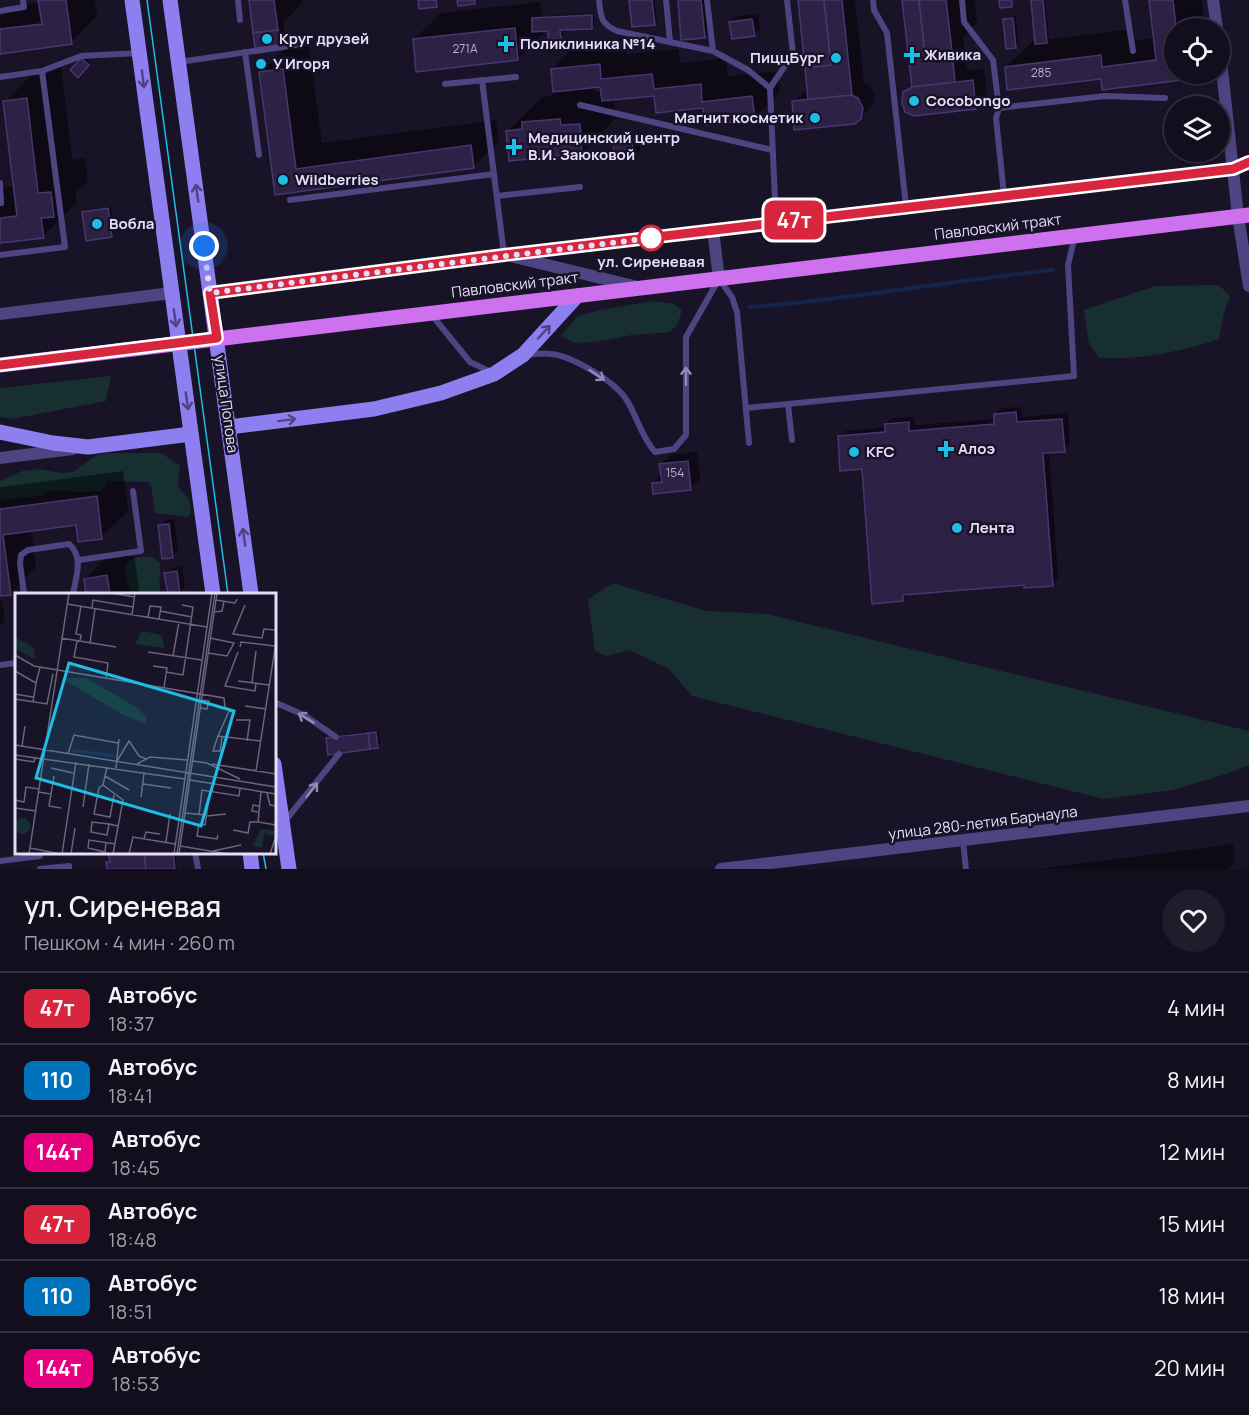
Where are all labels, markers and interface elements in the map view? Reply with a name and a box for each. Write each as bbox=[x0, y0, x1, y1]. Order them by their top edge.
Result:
map controls bbox=[1164, 18, 1230, 162]
button: locate bbox=[1164, 18, 1230, 84]
place label: Круг друзей bbox=[279, 28, 369, 49]
marker: Круг друзей bbox=[260, 32, 274, 46]
place label: Поликлиника №14 bbox=[520, 33, 655, 54]
marker: Поликлиника №14 bbox=[497, 35, 515, 53]
house number: 271А bbox=[452, 40, 478, 57]
place label: Живика bbox=[924, 44, 981, 65]
place label: ПиццБург bbox=[750, 47, 824, 68]
marker: Живика bbox=[905, 48, 919, 62]
marker: ПиццБург bbox=[829, 51, 843, 65]
place label: У Игоря bbox=[273, 53, 330, 74]
marker: У Игоря bbox=[254, 57, 268, 71]
house number: 285 bbox=[1031, 64, 1051, 81]
one-way arrow bbox=[138, 68, 149, 88]
place label: Cocobongo bbox=[926, 90, 1010, 111]
marker: Cocobongo bbox=[907, 94, 921, 108]
button: layers bbox=[1164, 96, 1230, 162]
place label: Магнит косметик bbox=[674, 107, 804, 128]
marker: Магнит косметик bbox=[808, 111, 822, 125]
place label: Медицинский центр В.И. Заюковой bbox=[528, 127, 680, 165]
marker: Медицинский центр В.И. Заюковой bbox=[505, 138, 523, 156]
place label: Wildberries bbox=[295, 169, 379, 190]
marker: Wildberries bbox=[276, 173, 290, 187]
one-way arrow bbox=[191, 184, 202, 204]
line badge: 47т bbox=[760, 200, 828, 240]
text: 47т bbox=[776, 206, 812, 234]
street label: Павловский тракт bbox=[933, 208, 1063, 245]
place label: Вобла bbox=[109, 213, 154, 234]
marker: Вобла bbox=[90, 217, 104, 231]
marker: ул. Сиреневая bbox=[638, 225, 664, 251]
your location bbox=[189, 231, 219, 261]
place label: ул. Сиреневая bbox=[597, 251, 705, 272]
street label: Павловский тракт bbox=[450, 266, 580, 303]
one-way arrow bbox=[170, 308, 181, 327]
one-way arrow bbox=[537, 325, 551, 340]
street label: улица Попова bbox=[209, 354, 244, 454]
one-way arrow bbox=[680, 366, 692, 386]
one-way arrow bbox=[588, 370, 605, 382]
one-way arrow bbox=[181, 391, 192, 411]
one-way arrow bbox=[276, 414, 296, 425]
place label: Алоэ bbox=[958, 438, 995, 459]
place label: KFC bbox=[866, 441, 895, 462]
marker: Алоэ bbox=[939, 442, 953, 456]
marker: KFC bbox=[847, 445, 861, 459]
house number: 154 bbox=[666, 464, 684, 481]
place label: Лента bbox=[969, 517, 1015, 538]
marker: Лента bbox=[950, 521, 964, 535]
one-way arrow bbox=[238, 527, 249, 547]
inset map bbox=[15, 593, 276, 854]
one-way arrow bbox=[298, 711, 315, 723]
one-way arrow bbox=[305, 782, 318, 798]
street label: улица 280-летия Барнаула bbox=[887, 800, 1079, 845]
text: ул. Сиреневая bbox=[24, 887, 221, 925]
button: heart bbox=[1162, 889, 1225, 952]
text: Пешком · 4 мин · 260 m bbox=[24, 929, 235, 956]
text: Автобус bbox=[108, 980, 197, 1010]
text: 4 мин bbox=[1167, 993, 1225, 1023]
text: 47т bbox=[39, 994, 75, 1022]
text: 18:37 bbox=[108, 1010, 155, 1037]
text: Автобус bbox=[108, 1052, 197, 1082]
text: 8 мин bbox=[1167, 1065, 1225, 1095]
text: 110 bbox=[41, 1066, 73, 1094]
text: 18:41 bbox=[108, 1082, 153, 1109]
text: Автобус bbox=[111, 1124, 201, 1154]
text: 12 мин bbox=[1159, 1137, 1225, 1167]
text: 144т bbox=[36, 1138, 81, 1166]
text: 18:45 bbox=[111, 1154, 160, 1181]
text: Автобус bbox=[108, 1196, 197, 1226]
text: 15 мин bbox=[1159, 1209, 1225, 1239]
text: 47т bbox=[39, 1210, 75, 1238]
text: 18:48 bbox=[108, 1226, 157, 1253]
text: Автобус bbox=[108, 1268, 197, 1298]
text: 18 мин bbox=[1159, 1281, 1225, 1311]
text: 110 bbox=[41, 1282, 73, 1310]
text: 18:51 bbox=[108, 1298, 153, 1325]
text: Автобус bbox=[111, 1340, 201, 1370]
text: 20 мин bbox=[1154, 1353, 1225, 1383]
text: 144т bbox=[36, 1354, 81, 1382]
text: 18:53 bbox=[111, 1370, 159, 1397]

